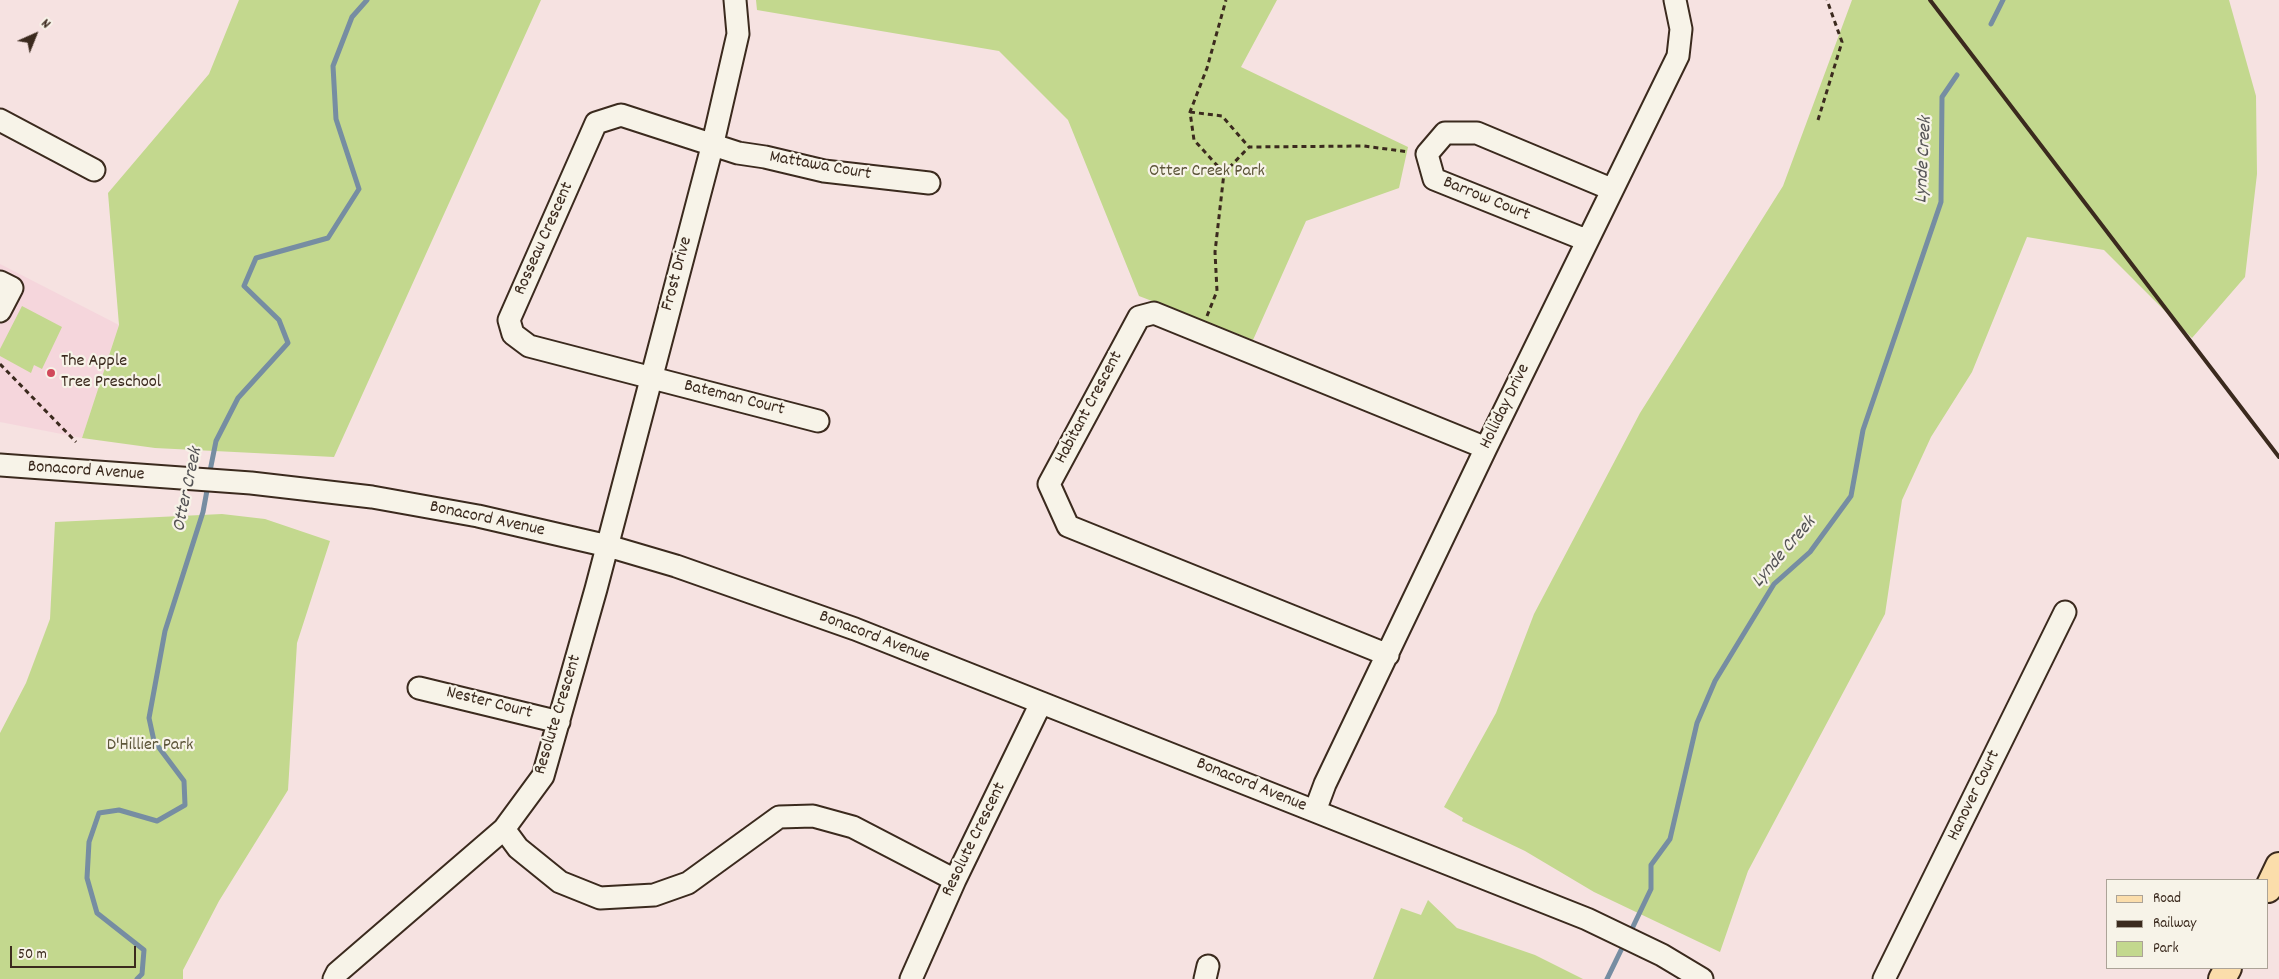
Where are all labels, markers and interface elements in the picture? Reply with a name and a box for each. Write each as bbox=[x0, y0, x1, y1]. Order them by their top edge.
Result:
north arrow bbox=[10, 10, 60, 60]
text: N bbox=[36, 15, 55, 34]
water label: Lynde Creek bbox=[1911, 116, 1939, 204]
street label: Mattawa Court bbox=[767, 147, 873, 187]
park label: Otter Creek Park bbox=[1149, 162, 1265, 184]
street label: Barrow Court bbox=[1439, 173, 1533, 227]
street label: Rosseau Crescent bbox=[510, 179, 580, 299]
street label: Frost Drive bbox=[658, 235, 698, 313]
street label: Habitant Crescent bbox=[1051, 348, 1129, 468]
place label: The Apple Tree Preschool bbox=[61, 352, 161, 394]
street label: Holliday Drive bbox=[1476, 361, 1536, 453]
marker: The Apple Tree Preschool bbox=[45, 367, 57, 379]
street label: Bateman Court bbox=[682, 376, 786, 422]
water label: Otter Creek bbox=[169, 446, 209, 534]
street label: Bonacord Avenue bbox=[27, 457, 145, 487]
street label: Bonacord Avenue bbox=[428, 497, 546, 543]
water label: Lynde Creek bbox=[1748, 513, 1822, 593]
street label: Bonacord Avenue bbox=[815, 607, 933, 669]
street label: Resolute Crescent bbox=[531, 652, 587, 778]
street label: Nester Court bbox=[444, 683, 534, 725]
park label: D'Hillier Park bbox=[107, 736, 193, 758]
street label: Hanover Court bbox=[1944, 747, 2006, 845]
street label: Bonacord Avenue bbox=[1193, 754, 1309, 818]
street label: Resolute Crescent bbox=[938, 779, 1012, 901]
legend bbox=[2106, 879, 2269, 969]
text: Road bbox=[2153, 888, 2181, 910]
text: Railway bbox=[2153, 913, 2196, 935]
scale bar bbox=[12, 936, 139, 968]
text: Park bbox=[2153, 938, 2179, 960]
text: 50 m bbox=[18, 944, 47, 966]

